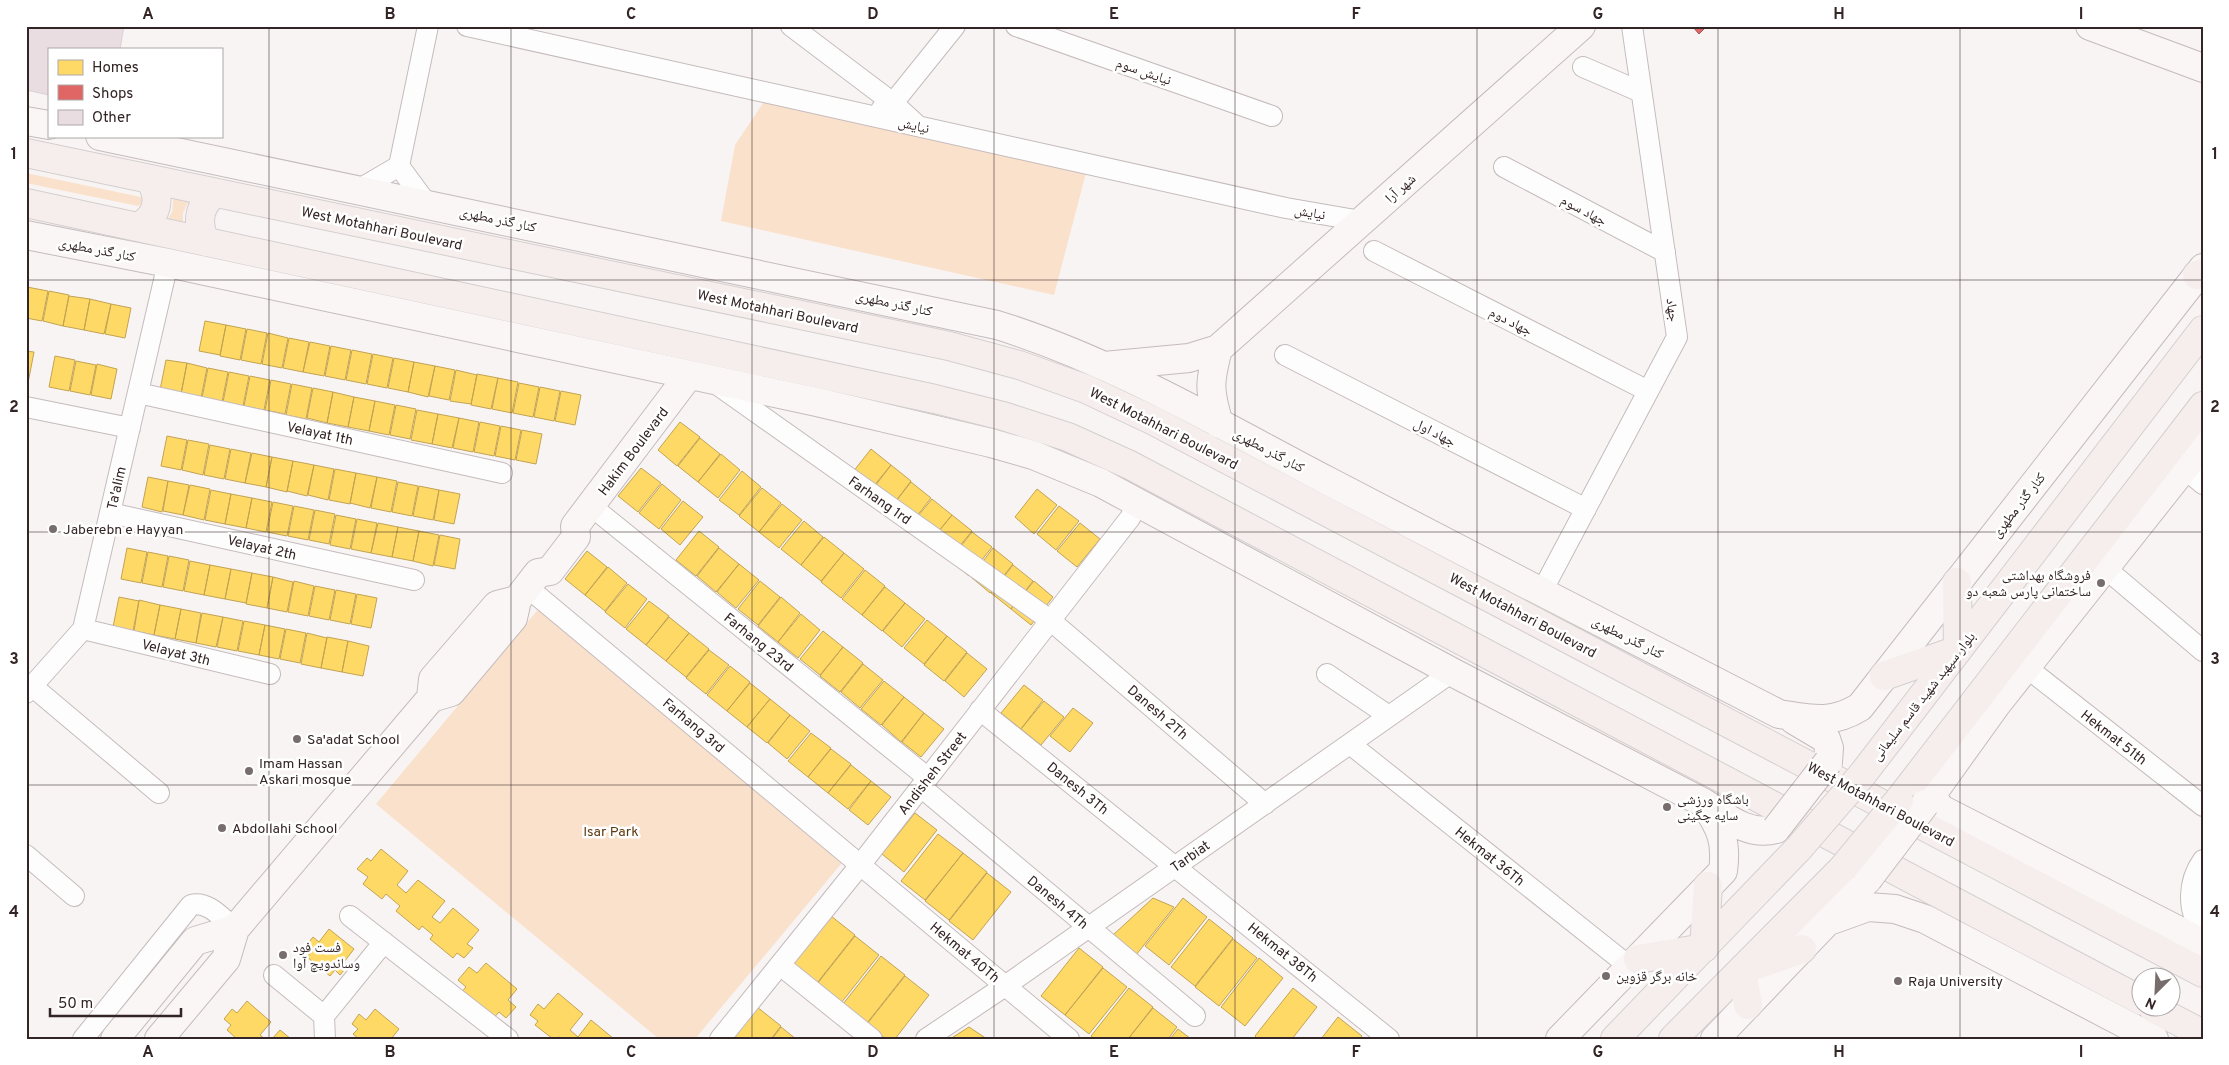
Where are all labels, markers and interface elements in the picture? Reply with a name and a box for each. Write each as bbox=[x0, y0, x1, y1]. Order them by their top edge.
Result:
text: A bbox=[142, 5, 154, 25]
text: B bbox=[384, 5, 396, 25]
text: C bbox=[626, 5, 636, 25]
text: D bbox=[867, 5, 879, 25]
text: E bbox=[1109, 5, 1119, 25]
text: F bbox=[1351, 5, 1361, 25]
text: G bbox=[1593, 5, 1603, 25]
text: H bbox=[1833, 5, 1845, 25]
text: I bbox=[2079, 5, 2083, 25]
legend bbox=[48, 48, 222, 138]
street label: نیایش سوم bbox=[1114, 55, 1174, 90]
text: Homes bbox=[92, 59, 139, 78]
text: Shops bbox=[92, 85, 133, 104]
text: Other bbox=[92, 109, 131, 128]
street label: نيايش bbox=[896, 115, 931, 138]
text: 1 bbox=[11, 145, 17, 165]
text: 1 bbox=[2212, 145, 2218, 165]
street label: شهر آرا bbox=[1382, 171, 1420, 207]
street label: جهاد سوم bbox=[1557, 192, 1609, 230]
street label: نيايش bbox=[1293, 202, 1327, 225]
street label: West Motahhari Boulevard bbox=[300, 204, 464, 255]
street label: کنار گذر مطهری bbox=[458, 204, 538, 237]
street label: کنار گذر مطهری bbox=[57, 235, 137, 266]
street label: West Motahhari Boulevard bbox=[696, 287, 860, 338]
street label: کنار گذر مطهری bbox=[854, 288, 934, 321]
street label: جهاد bbox=[1661, 297, 1682, 323]
street label: جهاد دوم bbox=[1486, 304, 1535, 340]
street label: West Motahhari Boulevard bbox=[1086, 384, 1240, 474]
text: 2 bbox=[9, 398, 19, 418]
text: 2 bbox=[2210, 398, 2220, 418]
street label: Hakim Boulevard bbox=[595, 404, 673, 499]
street label: جهاد اول bbox=[1410, 416, 1458, 451]
street label: Velayat 1th bbox=[285, 419, 354, 450]
street label: کنار گذر مطهری bbox=[1230, 425, 1307, 477]
street label: Ta'alim bbox=[104, 465, 131, 512]
street label: کنار گذر مطهری bbox=[1988, 470, 2050, 542]
street label: Farhang 1rd bbox=[845, 473, 914, 529]
place label: Jaberebn e Hayyan bbox=[63, 522, 183, 539]
marker: Jaberebn e Hayyan bbox=[47, 523, 59, 535]
street label: Velayat 2th bbox=[225, 532, 298, 565]
place label: فروشگاه بهداشتی ساختمانی پارس شعبه دو bbox=[1966, 568, 2091, 601]
street label: West Motahhari Boulevard bbox=[1446, 570, 1599, 662]
marker: فروشگاه بهداشتی ساختمانی پارس شعبه دو bbox=[2095, 577, 2107, 589]
street label: Farhang 23rd bbox=[720, 610, 796, 676]
street label: کنار گذر مطهری bbox=[1589, 613, 1666, 664]
street label: بلوار سپهبد شهید قاسم سلیمانی bbox=[1869, 629, 1980, 765]
street label: Velayat 3th bbox=[139, 637, 212, 670]
text: 3 bbox=[9, 650, 19, 670]
text: 3 bbox=[2210, 650, 2220, 670]
street label: Danesh 2Th bbox=[1123, 682, 1191, 744]
street label: Farhang 3rd bbox=[659, 695, 728, 757]
street label: Hekmat 51th bbox=[2077, 707, 2150, 769]
street label: Andisheh Street bbox=[895, 729, 971, 819]
place label: Sa'adat School bbox=[307, 732, 400, 749]
marker: Sa'adat School bbox=[291, 733, 303, 745]
place label: Imam Hassan Askari mosque bbox=[259, 756, 351, 789]
street label: Danesh 3Th bbox=[1043, 759, 1111, 819]
street label: West Motahhari Boulevard bbox=[1804, 759, 1957, 851]
marker: Imam Hassan Askari mosque bbox=[243, 765, 255, 777]
place label: باشگاه ورزشى سايه چگينى bbox=[1677, 792, 1749, 825]
marker: باشگاه ورزشى سايه چگينى bbox=[1661, 801, 1673, 813]
place label: Abdollahi School bbox=[232, 821, 337, 838]
marker: Abdollahi School bbox=[216, 822, 228, 834]
park label: Isar Park bbox=[583, 824, 639, 841]
street label: Hekmat 36Th bbox=[1451, 824, 1527, 890]
street label: Tarbiat bbox=[1168, 838, 1214, 877]
street label: Danesh 4Th bbox=[1023, 873, 1091, 934]
text: 4 bbox=[9, 903, 19, 923]
text: 4 bbox=[2210, 903, 2220, 923]
street label: Hekmat 40Th bbox=[926, 919, 1002, 987]
street label: Hekmat 38Th bbox=[1244, 920, 1321, 987]
place label: فست فود وساندویچ آوا bbox=[293, 940, 360, 973]
marker: فست فود وساندویچ آوا bbox=[277, 949, 289, 961]
north arrow bbox=[2132, 968, 2182, 1018]
place label: خانه برگر قزوین bbox=[1616, 969, 1697, 986]
marker: خانه برگر قزوین bbox=[1600, 970, 1612, 982]
place label: Raja University bbox=[1908, 974, 2003, 991]
marker: Raja University bbox=[1892, 975, 1904, 987]
scale bar bbox=[50, 985, 181, 1017]
text: N bbox=[2143, 993, 2159, 1012]
text: 50 m bbox=[58, 995, 93, 1014]
text: A bbox=[142, 1043, 154, 1063]
text: B bbox=[384, 1043, 396, 1063]
text: C bbox=[626, 1043, 636, 1063]
text: D bbox=[867, 1043, 879, 1063]
text: E bbox=[1109, 1043, 1119, 1063]
text: F bbox=[1351, 1043, 1361, 1063]
text: G bbox=[1593, 1043, 1603, 1063]
text: H bbox=[1833, 1043, 1845, 1063]
text: I bbox=[2079, 1043, 2083, 1063]

